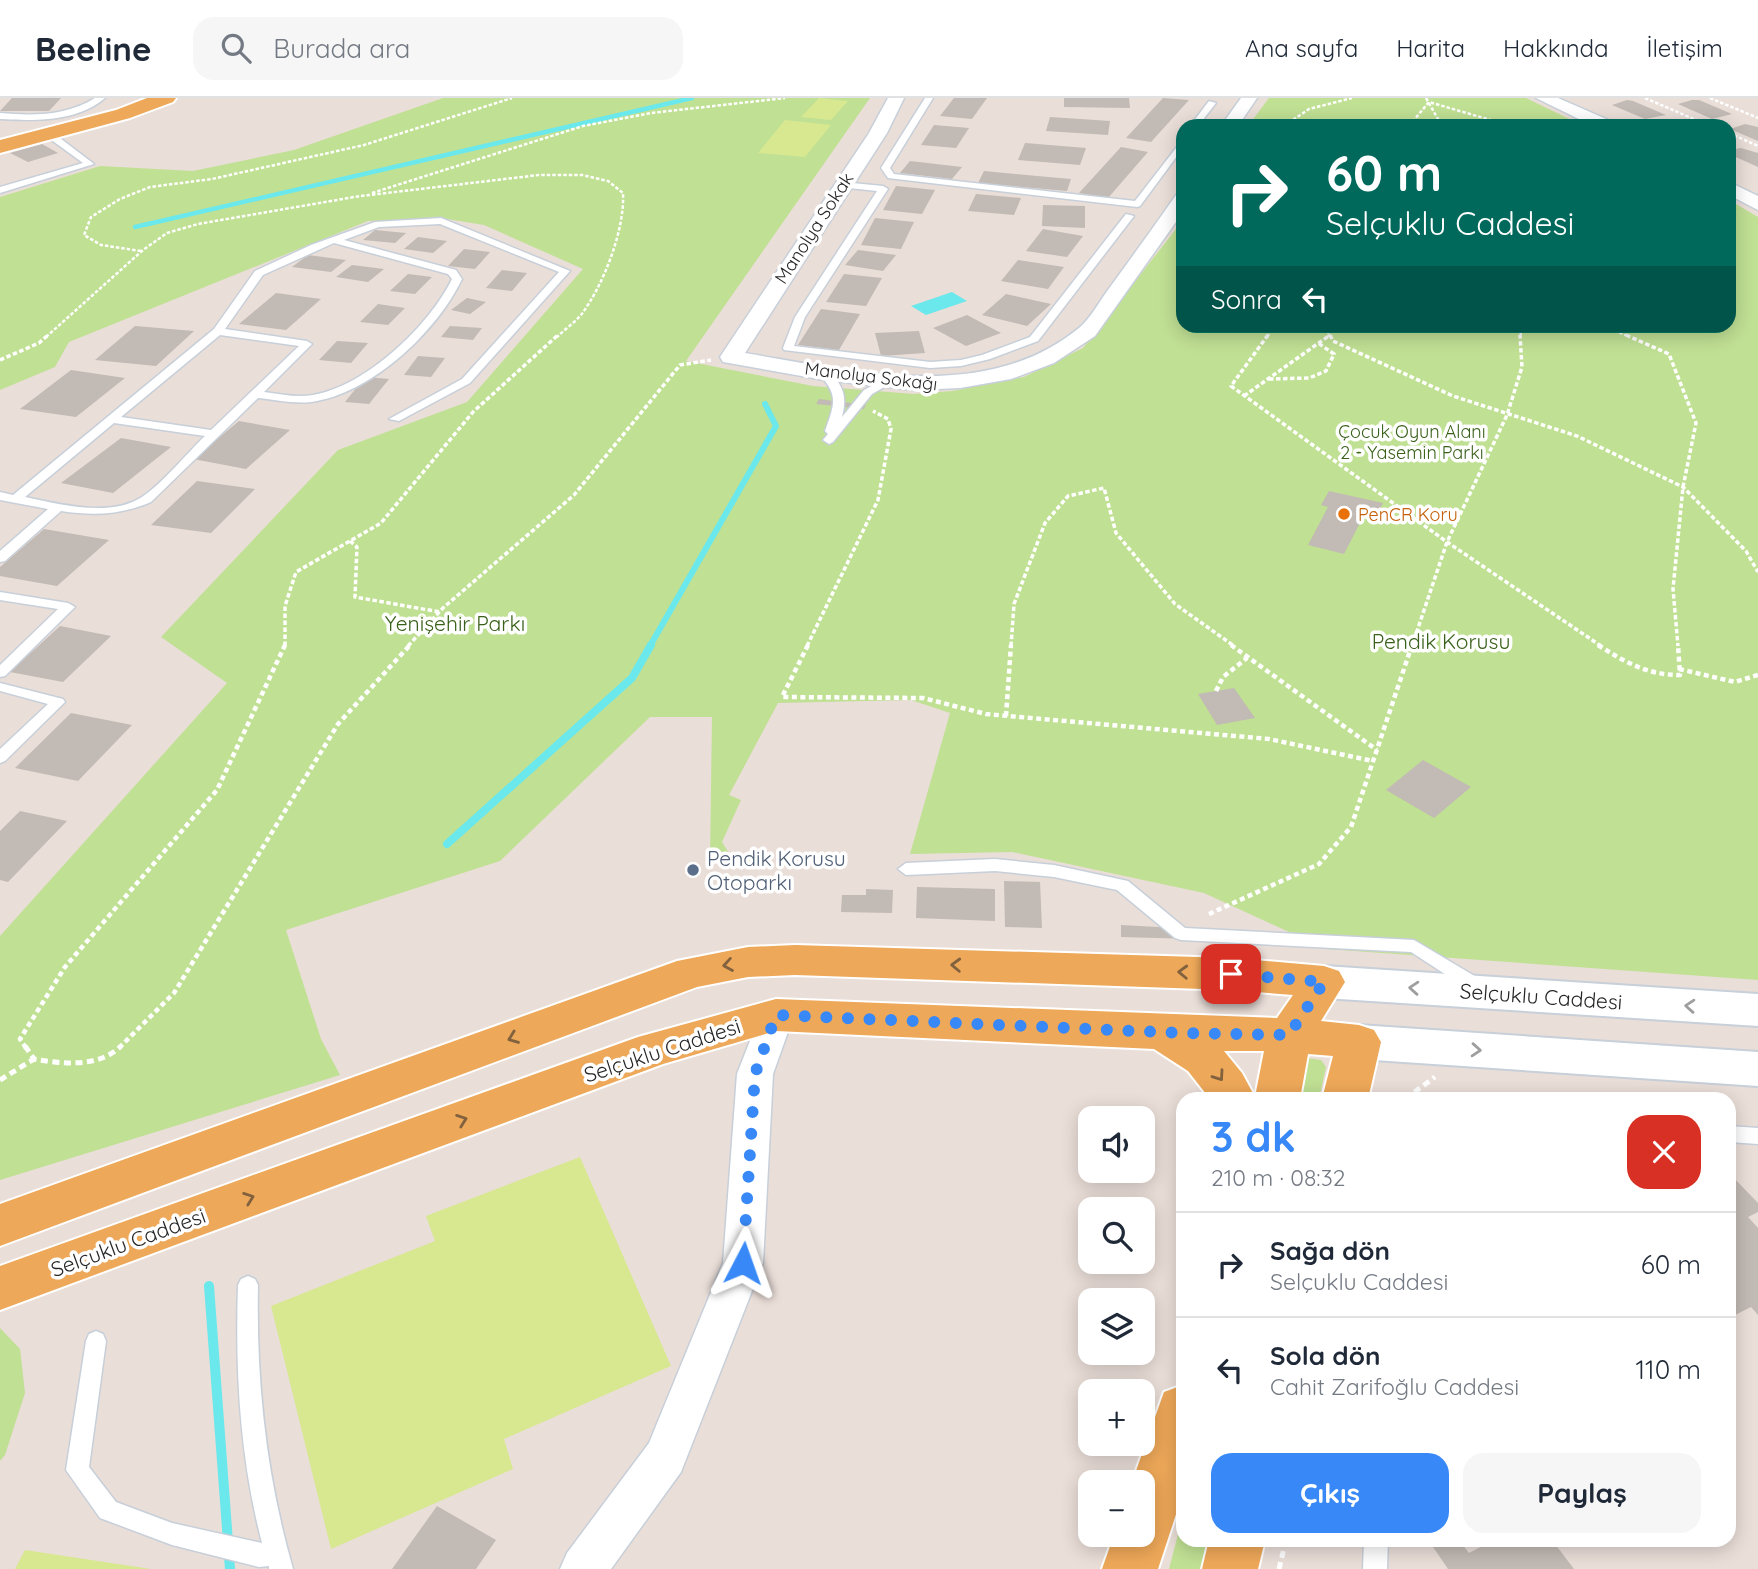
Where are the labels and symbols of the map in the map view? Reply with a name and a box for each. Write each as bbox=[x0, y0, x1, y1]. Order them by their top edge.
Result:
street label: Manolya Sokak bbox=[769, 168, 859, 288]
street label: Manolya Sokağı bbox=[803, 356, 939, 396]
park label: Çocuk Oyun Alanı 2 - Yasemin Parkı bbox=[1338, 420, 1486, 464]
place label: PenCR Koru bbox=[1358, 503, 1458, 526]
marker: PenCR Koru bbox=[1336, 506, 1352, 522]
park label: Yenişehir Parkı bbox=[385, 610, 525, 636]
park label: Pendik Korusu bbox=[1372, 628, 1510, 654]
place label: Pendik Korusu Otoparkı bbox=[707, 845, 846, 895]
marker: Pendik Korusu Otoparkı bbox=[685, 862, 701, 878]
pin bbox=[1201, 944, 1261, 1004]
one-way arrow bbox=[722, 957, 734, 972]
one-way arrow bbox=[950, 958, 961, 973]
one-way arrow bbox=[1177, 964, 1188, 980]
street label: Selçuklu Caddesi bbox=[1459, 977, 1623, 1015]
one-way arrow bbox=[1408, 981, 1419, 996]
one-way arrow bbox=[1684, 998, 1695, 1013]
street label: Selçuklu Caddesi bbox=[580, 1012, 744, 1088]
one-way arrow bbox=[508, 1029, 520, 1043]
one-way arrow bbox=[1471, 1042, 1482, 1057]
one-way arrow bbox=[1211, 1068, 1223, 1081]
one-way arrow bbox=[456, 1114, 468, 1128]
one-way arrow bbox=[242, 1192, 254, 1206]
street label: Selçuklu Caddesi bbox=[47, 1202, 209, 1282]
position arrow bbox=[706, 1226, 780, 1300]

